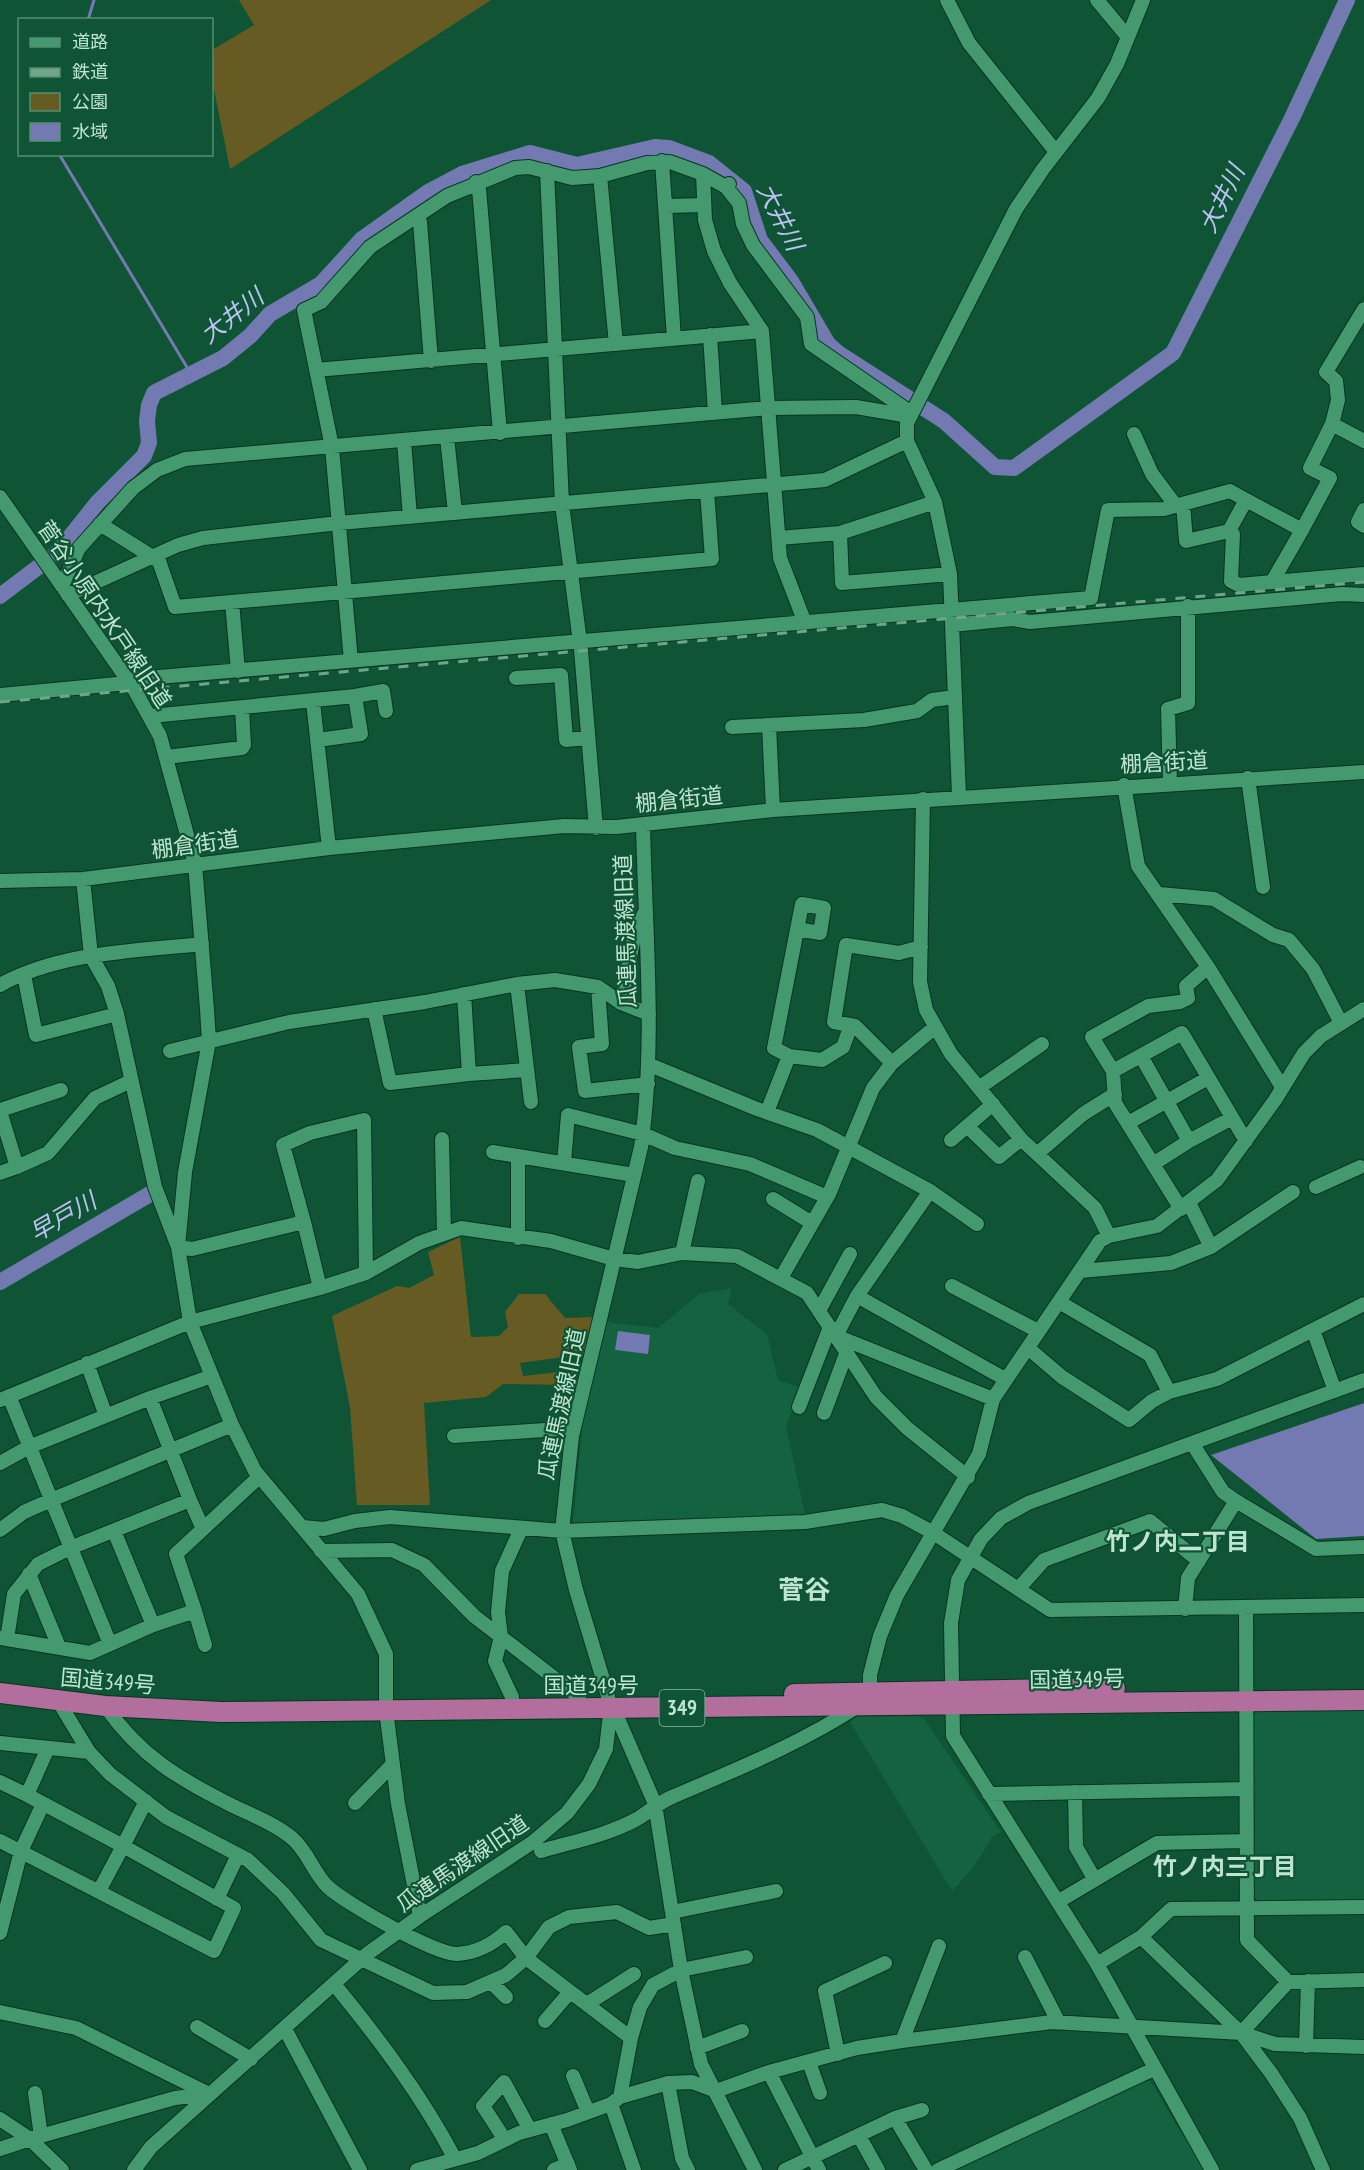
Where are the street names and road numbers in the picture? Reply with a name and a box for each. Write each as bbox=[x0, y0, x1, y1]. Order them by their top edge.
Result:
street label: 菅谷小原内水戸線旧道 bbox=[32, 515, 178, 713]
street label: 棚倉街道 bbox=[1119, 746, 1209, 778]
street label: 棚倉街道 bbox=[634, 780, 724, 818]
street label: 棚倉街道 bbox=[149, 824, 241, 864]
street label: 瓜連馬渡線旧道 bbox=[608, 854, 642, 1008]
street label: 瓜連馬渡線旧道 bbox=[531, 1326, 591, 1482]
street label: 国道349号 bbox=[59, 1663, 157, 1699]
street label: 国道349号 bbox=[1029, 1664, 1125, 1694]
street label: 国道349号 bbox=[543, 1671, 639, 1699]
road number: 349 bbox=[660, 1690, 704, 1726]
street label: 瓜連馬渡線旧道 bbox=[390, 1808, 534, 1918]

